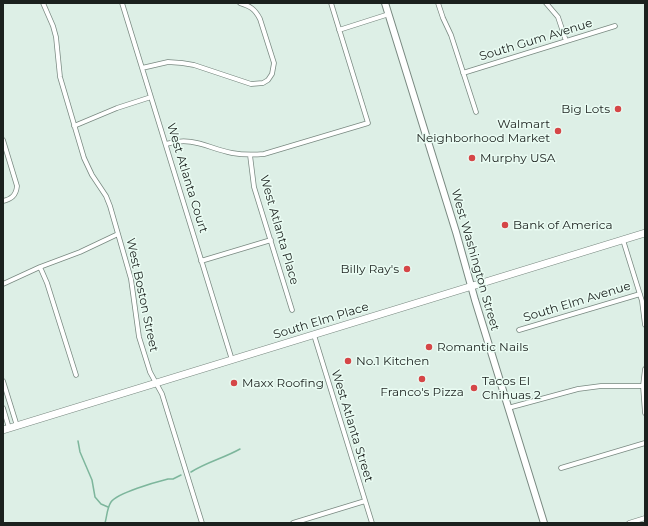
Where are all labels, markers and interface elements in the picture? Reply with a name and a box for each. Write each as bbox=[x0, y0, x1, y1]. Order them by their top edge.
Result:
street label: South Gum Avenue bbox=[478, 16, 594, 64]
place label: Big Lots bbox=[561, 102, 610, 116]
marker: Big Lots bbox=[613, 104, 623, 114]
place label: Walmart Neighborhood Market bbox=[416, 117, 550, 145]
street label: West Atlanta Court bbox=[163, 121, 211, 235]
marker: Walmart Neighborhood Market bbox=[553, 126, 563, 136]
place label: Murphy USA bbox=[480, 151, 555, 165]
marker: Murphy USA bbox=[467, 153, 477, 163]
street label: West Atlanta Place bbox=[256, 174, 302, 286]
street label: West Washington Street bbox=[448, 187, 502, 333]
place label: Bank of America bbox=[513, 218, 613, 232]
marker: Bank of America bbox=[500, 220, 510, 230]
street label: West Boston Street bbox=[123, 237, 161, 353]
place label: Billy Ray's bbox=[340, 262, 399, 276]
marker: Billy Ray's bbox=[402, 264, 412, 274]
street label: South Elm Avenue bbox=[522, 279, 632, 325]
street label: South Elm Place bbox=[272, 300, 370, 342]
place label: Romantic Nails bbox=[437, 340, 528, 354]
marker: Romantic Nails bbox=[424, 342, 434, 352]
place label: No.1 Kitchen bbox=[356, 354, 429, 368]
marker: No.1 Kitchen bbox=[343, 356, 353, 366]
street label: West Atlanta Street bbox=[328, 368, 376, 484]
marker: Franco's Pizza bbox=[417, 374, 427, 384]
place label: Tacos El Chihuas 2 bbox=[482, 374, 541, 402]
place label: Maxx Roofing bbox=[242, 376, 324, 390]
marker: Maxx Roofing bbox=[229, 378, 239, 388]
marker: Tacos El Chihuas 2 bbox=[469, 383, 479, 393]
place label: Franco's Pizza bbox=[380, 385, 464, 399]

